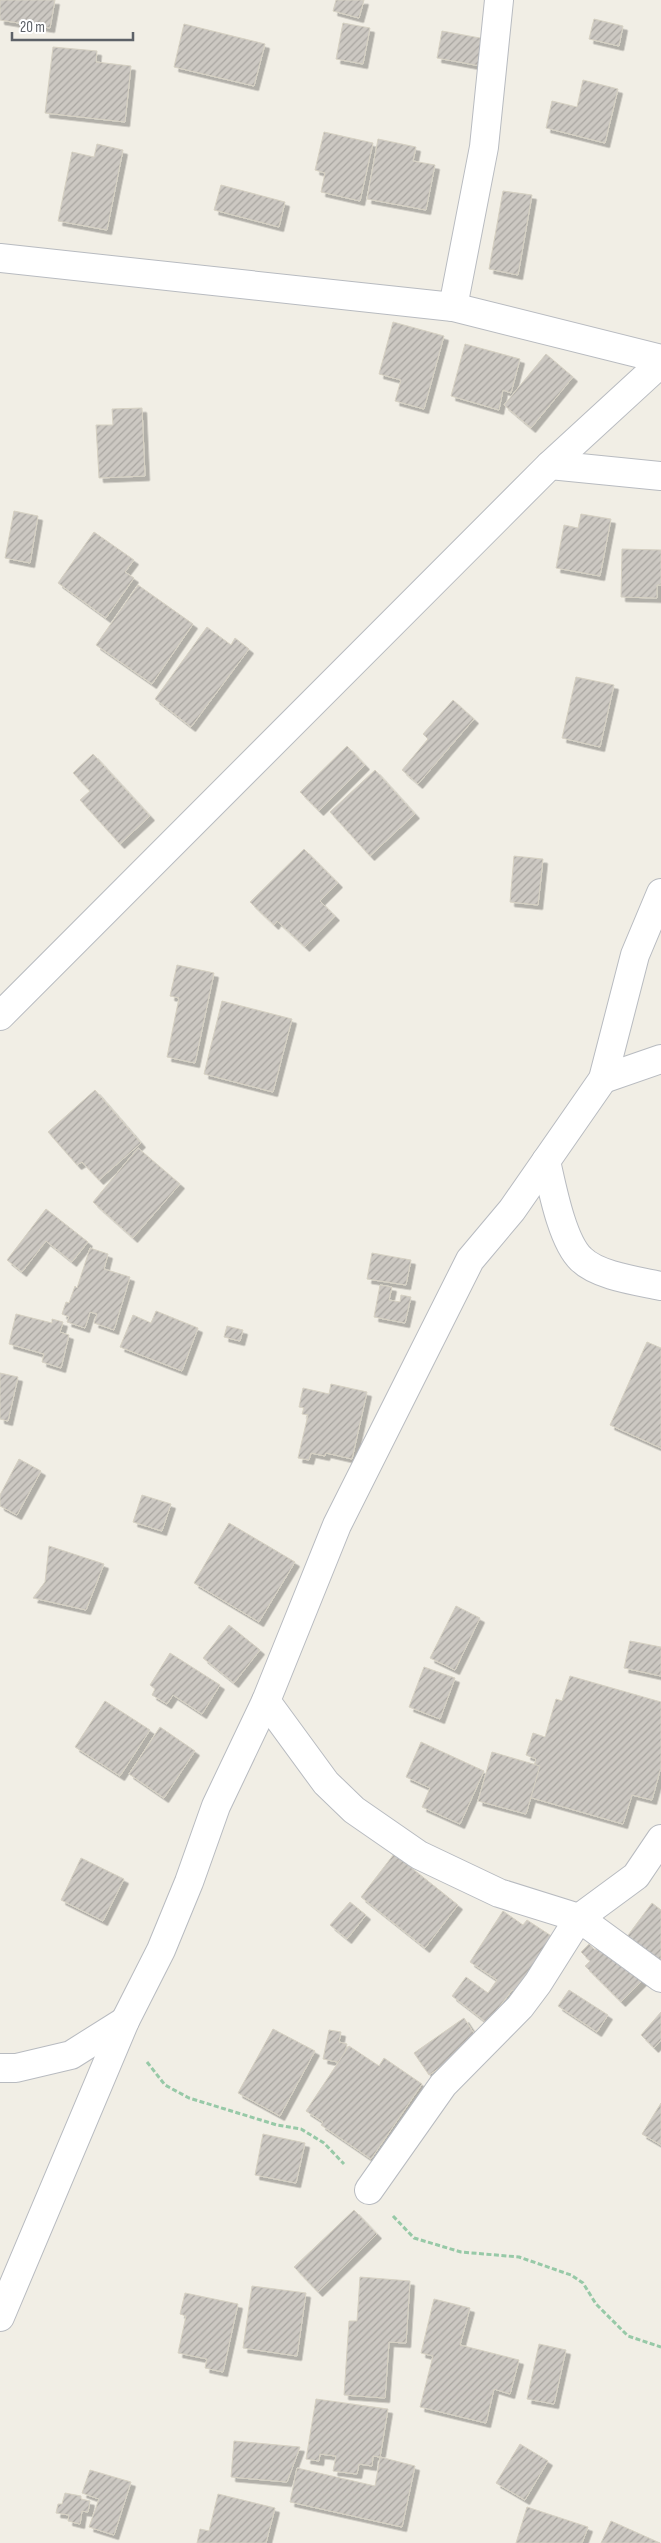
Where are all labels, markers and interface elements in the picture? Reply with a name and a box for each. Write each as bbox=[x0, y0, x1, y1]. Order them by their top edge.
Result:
scale bar bbox=[12, 10, 134, 42]
text: 20 m bbox=[20, 18, 45, 37]

